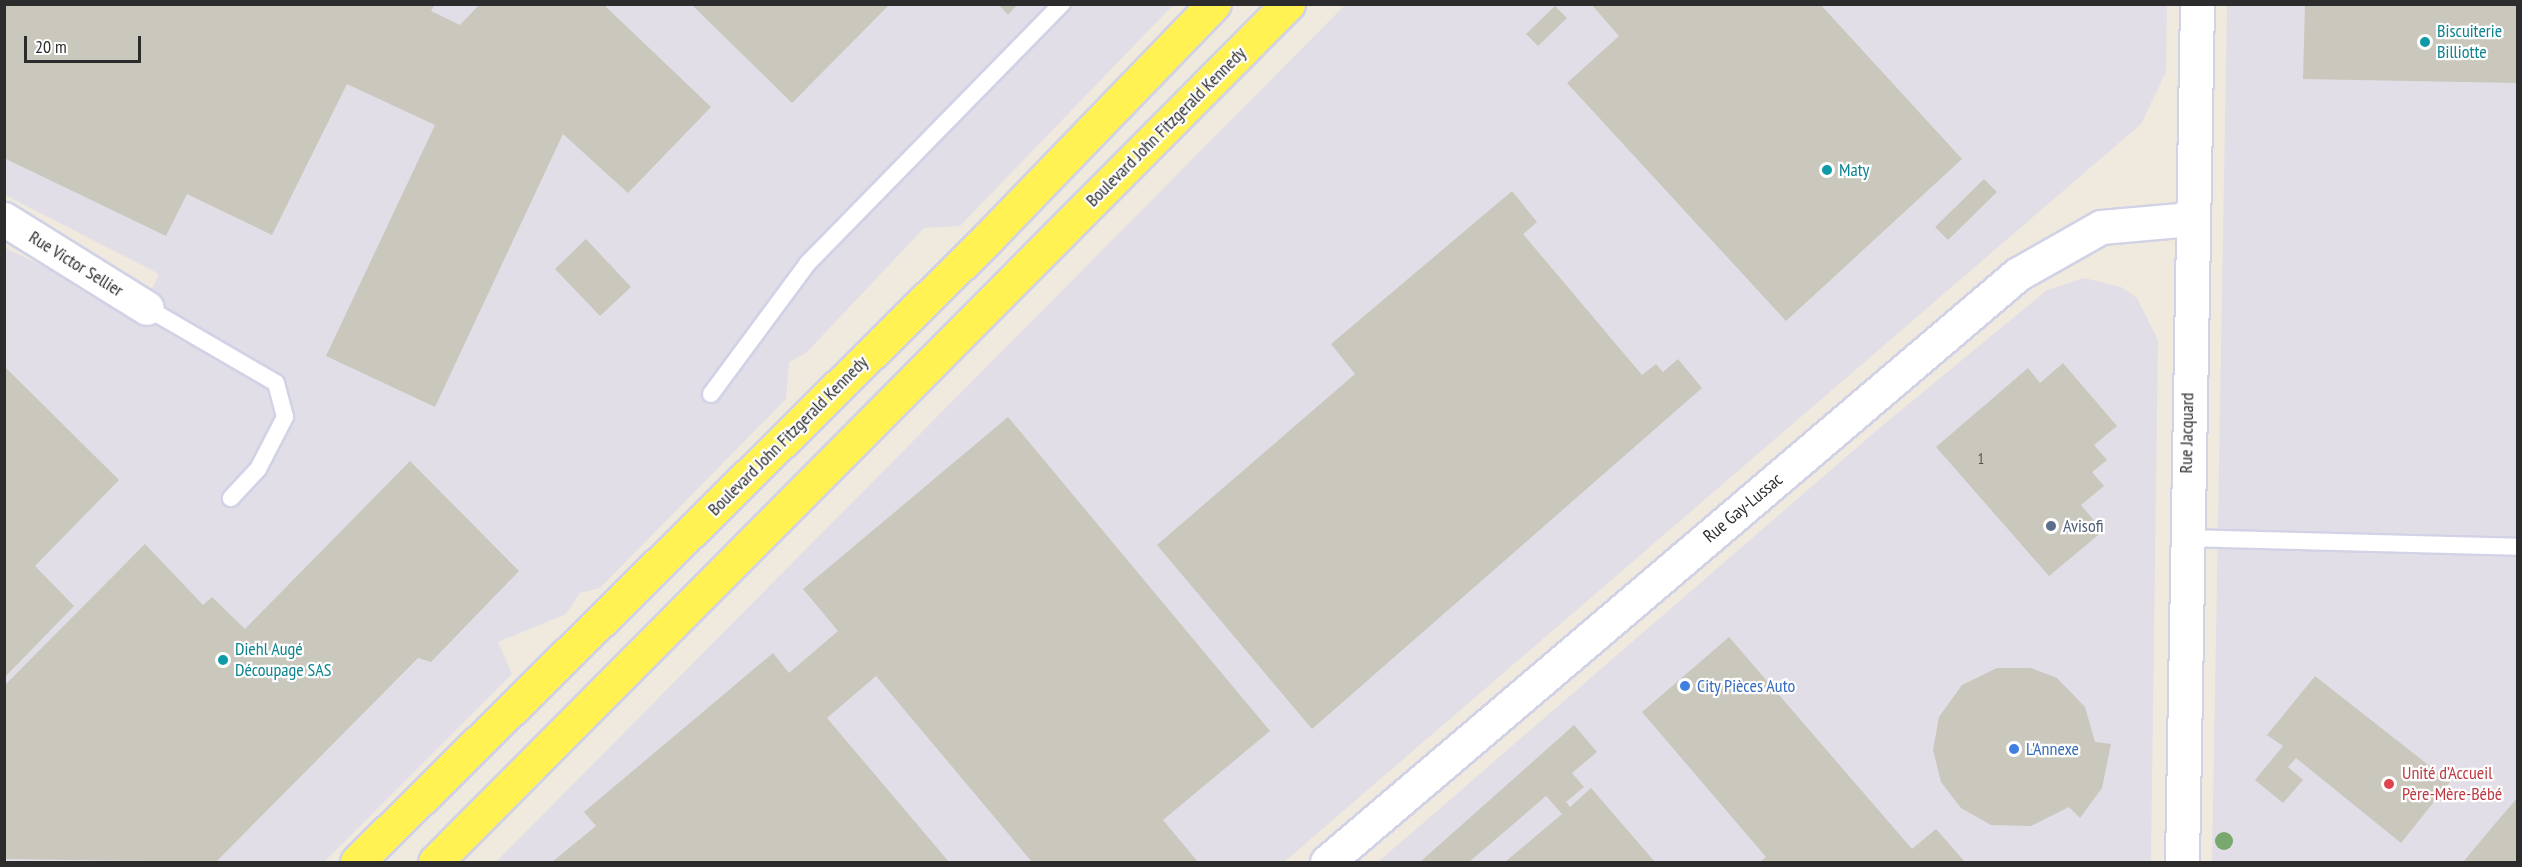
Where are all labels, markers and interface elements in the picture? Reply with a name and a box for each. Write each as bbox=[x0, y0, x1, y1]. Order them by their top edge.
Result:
place label: Biscuiterie Billiotte bbox=[2437, 21, 2502, 63]
scale bar bbox=[27, 24, 144, 62]
text: 20 m bbox=[35, 35, 67, 58]
marker: Biscuiterie Billiotte bbox=[2418, 35, 2432, 49]
street label: Boulevard John Fitzgerald Kennedy bbox=[1082, 43, 1250, 211]
place label: Maty bbox=[1839, 159, 1869, 181]
marker: Maty bbox=[1820, 163, 1834, 177]
street label: Rue Victor Sellier bbox=[25, 226, 127, 302]
street label: Boulevard John Fitzgerald Kennedy bbox=[704, 352, 872, 520]
street label: Rue Jacquard bbox=[2175, 392, 2199, 474]
house number: 1 bbox=[1978, 450, 1984, 468]
street label: Rue Gay-Lussac bbox=[1699, 469, 1787, 547]
place label: Avisofi bbox=[2063, 515, 2104, 537]
marker: Avisofi bbox=[2044, 519, 2058, 533]
place label: Diehl Augé Découpage SAS bbox=[235, 639, 331, 682]
marker: Diehl Augé Découpage SAS bbox=[216, 653, 230, 667]
place label: City Pièces Auto bbox=[1697, 675, 1796, 697]
marker: City Pièces Auto bbox=[1678, 679, 1692, 693]
place label: L'Annexe bbox=[2026, 738, 2079, 760]
marker: L'Annexe bbox=[2007, 742, 2021, 756]
place label: Unité d’Accueil Père-Mère-Bébé bbox=[2402, 763, 2502, 806]
marker: Unité d’Accueil Père-Mère-Bébé bbox=[2380, 775, 2398, 793]

